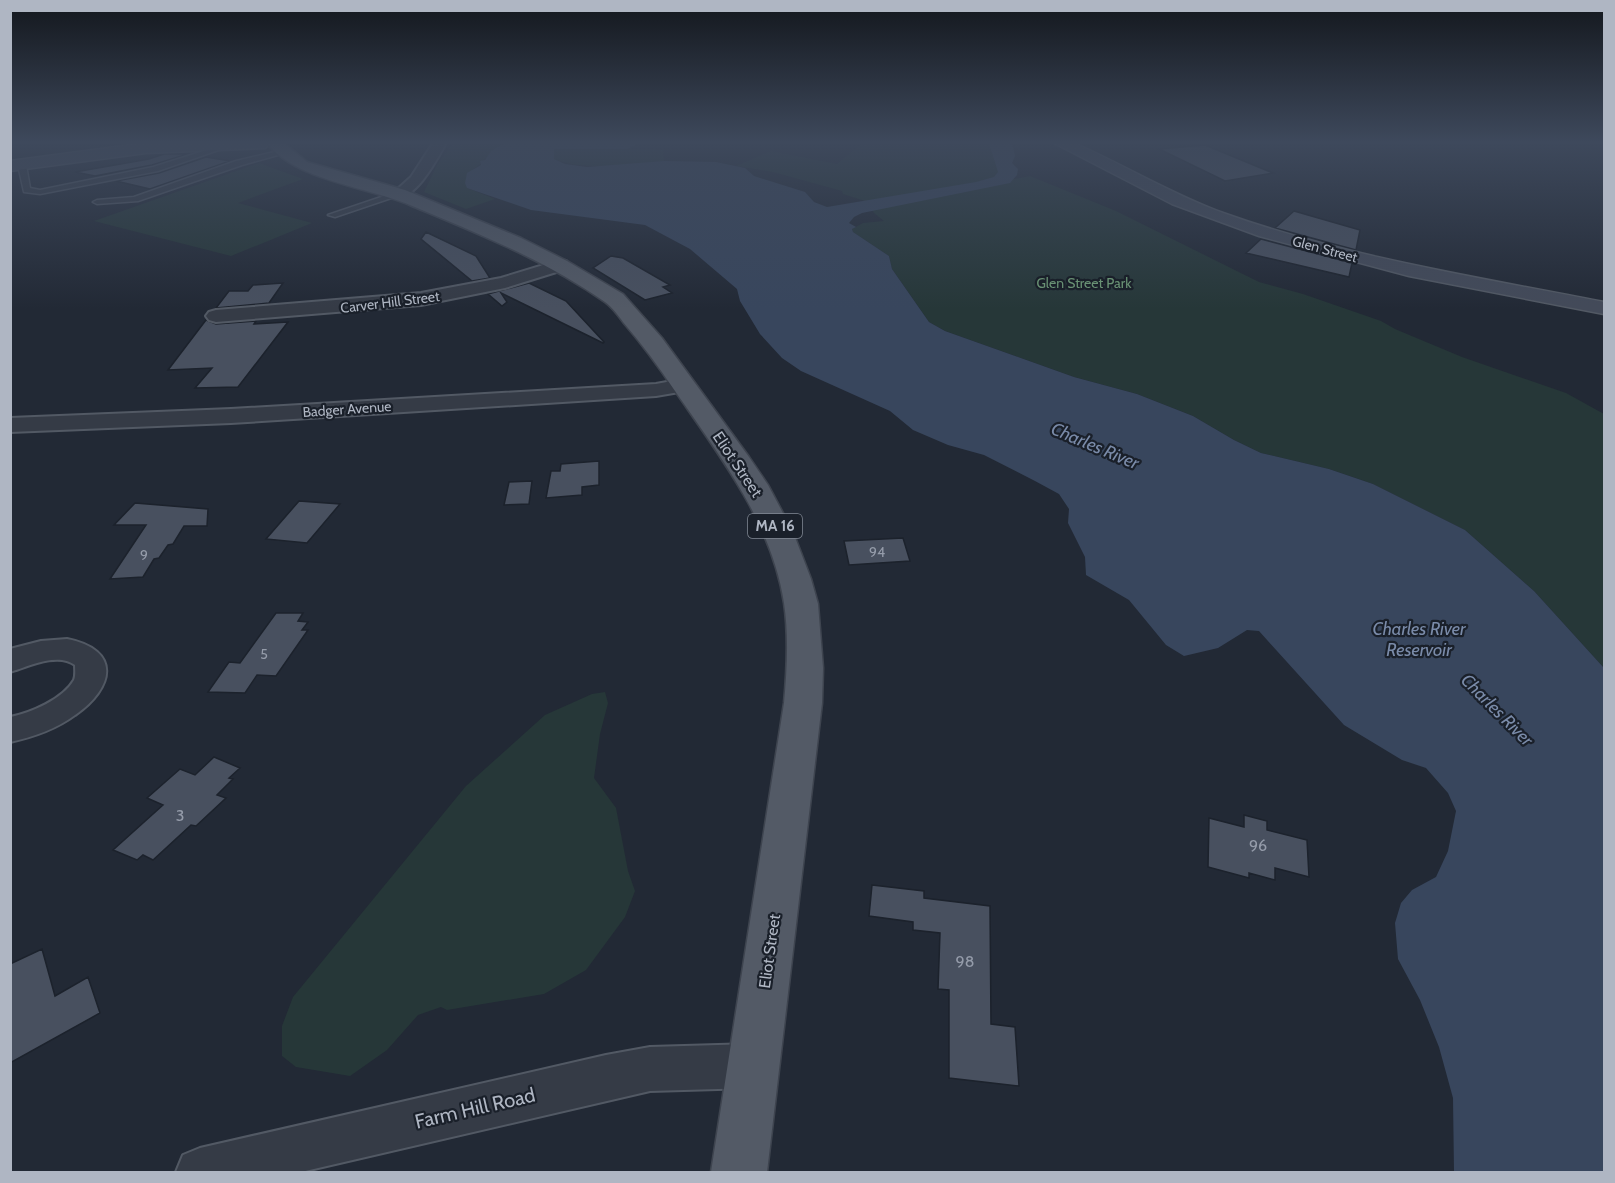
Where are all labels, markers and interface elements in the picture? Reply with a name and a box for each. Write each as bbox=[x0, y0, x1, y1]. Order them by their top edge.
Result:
street label: Glen Street bbox=[1290, 232, 1360, 266]
park label: Glen Street Park bbox=[1036, 274, 1132, 292]
street label: Carver Hill Street bbox=[339, 287, 441, 317]
street label: Badger Avenue bbox=[302, 397, 392, 421]
water label: Charles River bbox=[1048, 418, 1143, 475]
street label: Eliot Street bbox=[709, 428, 767, 501]
road number: MA 16 bbox=[748, 514, 802, 538]
house number: 94 bbox=[869, 543, 885, 561]
house number: 9 bbox=[140, 546, 148, 564]
water label: Charles River Reservoir bbox=[1372, 618, 1467, 661]
house number: 5 bbox=[260, 645, 268, 663]
water label: Charles River bbox=[1456, 669, 1539, 752]
house number: 3 bbox=[176, 806, 184, 825]
house number: 96 bbox=[1249, 836, 1267, 855]
street label: Eliot Street bbox=[755, 912, 784, 989]
house number: 98 bbox=[956, 952, 974, 971]
street label: Farm Hill Road bbox=[412, 1082, 538, 1134]

